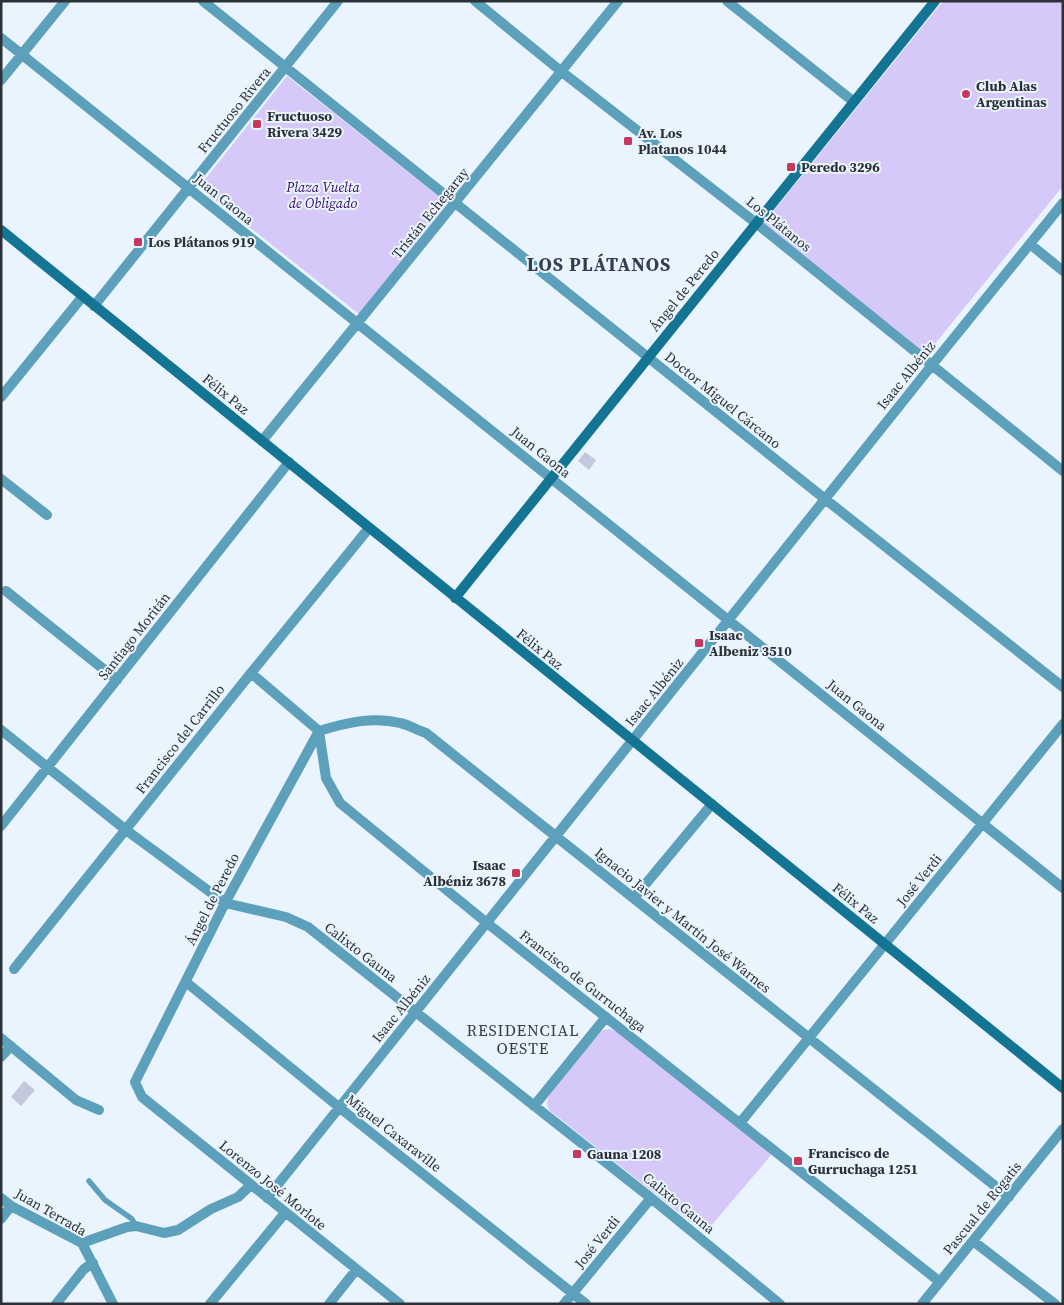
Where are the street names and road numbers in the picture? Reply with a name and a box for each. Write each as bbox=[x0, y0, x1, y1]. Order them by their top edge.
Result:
street label: Fructuoso Rivera bbox=[193, 62, 276, 157]
street label: Tristán Echegaray bbox=[387, 162, 474, 263]
street label: Juan Gaona bbox=[189, 168, 259, 230]
street label: Los Plátanos bbox=[742, 191, 816, 257]
street label: Ángel de Peredo bbox=[644, 244, 724, 336]
street label: Isaac Albéniz bbox=[872, 336, 940, 414]
street label: Doctor Miguel Cárcano bbox=[661, 347, 786, 453]
street label: Félix Paz bbox=[198, 369, 254, 420]
street label: Juan Gaona bbox=[506, 421, 576, 483]
street label: Santiago Moritán bbox=[93, 587, 175, 684]
street label: Félix Paz bbox=[512, 624, 568, 675]
street label: Isaac Albéniz bbox=[620, 653, 688, 731]
street label: Juan Gaona bbox=[822, 674, 892, 736]
street label: Francisco del Carrillo bbox=[131, 680, 229, 798]
street label: Ignacio Javier y Martín José Warnes bbox=[591, 843, 775, 997]
street label: Ángel de Peredo bbox=[180, 849, 244, 949]
street label: José Verdi bbox=[891, 850, 946, 911]
street label: Félix Paz bbox=[828, 878, 884, 929]
street label: Calixto Gauna bbox=[320, 917, 402, 987]
street label: Francisco de Gurruchaga bbox=[515, 925, 651, 1037]
street label: Isaac Albéniz bbox=[367, 969, 435, 1047]
street label: Miguel Caxaraville bbox=[342, 1089, 446, 1177]
street label: Lorenzo José Morlote bbox=[215, 1135, 331, 1235]
street label: Pascual de Rogatis bbox=[938, 1157, 1026, 1259]
street label: Calixto Gauna bbox=[639, 1168, 720, 1239]
street label: Juan Terrada bbox=[11, 1183, 91, 1241]
street label: José Verdi bbox=[569, 1212, 624, 1273]

